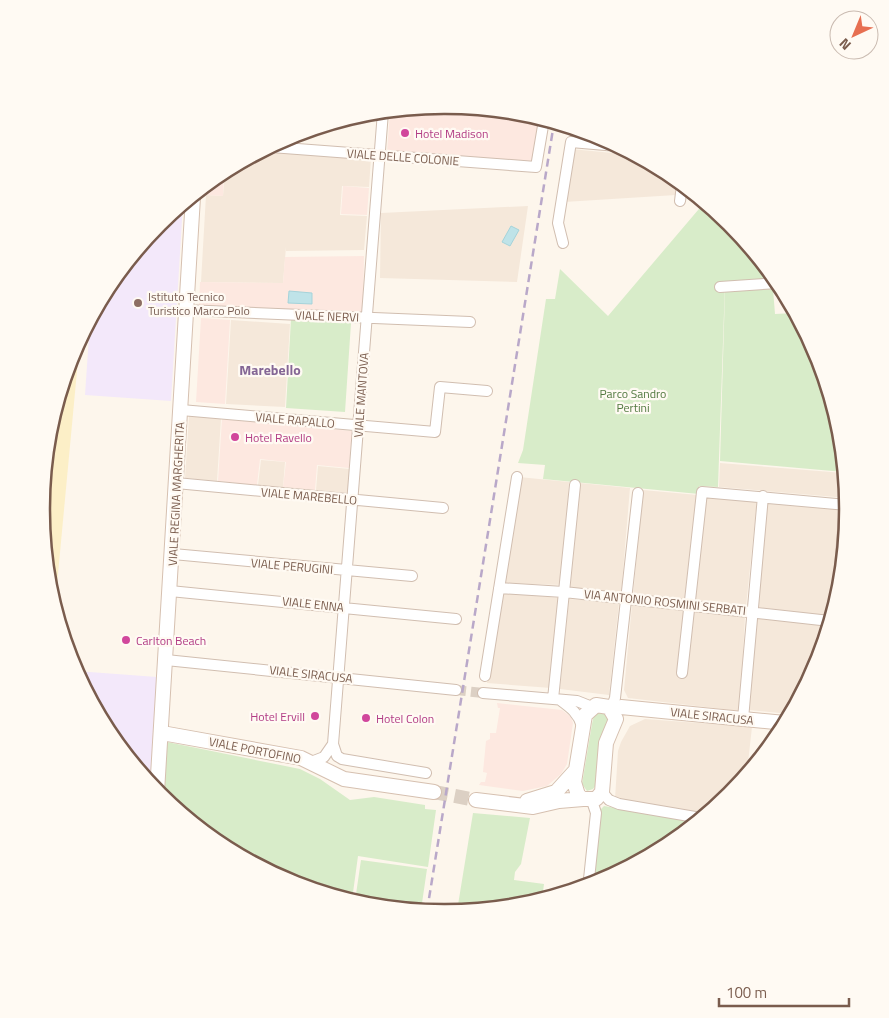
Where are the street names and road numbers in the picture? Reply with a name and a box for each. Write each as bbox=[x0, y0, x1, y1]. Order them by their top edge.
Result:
street label: VIALE DELLE COLONIE bbox=[346, 144, 460, 170]
street label: VIALE NERVI bbox=[295, 305, 359, 327]
street label: VIALE MANTOVA bbox=[349, 352, 373, 438]
street label: VIALE RAPALLO bbox=[254, 407, 336, 433]
street label: VIALE REGINA MARGHERITA bbox=[163, 421, 189, 567]
street label: VIALE MAREBELLO bbox=[260, 482, 358, 510]
street label: VIALE PERUGINI bbox=[250, 553, 334, 579]
street label: VIA ANTONIO ROSMINI SERBATI bbox=[583, 584, 747, 620]
street label: VIALE ENNA bbox=[281, 591, 345, 617]
street label: VIALE SIRACUSA bbox=[268, 660, 354, 688]
street label: VIALE SIRACUSA bbox=[669, 702, 755, 730]
street label: VIALE PORTOFINO bbox=[207, 732, 303, 768]

